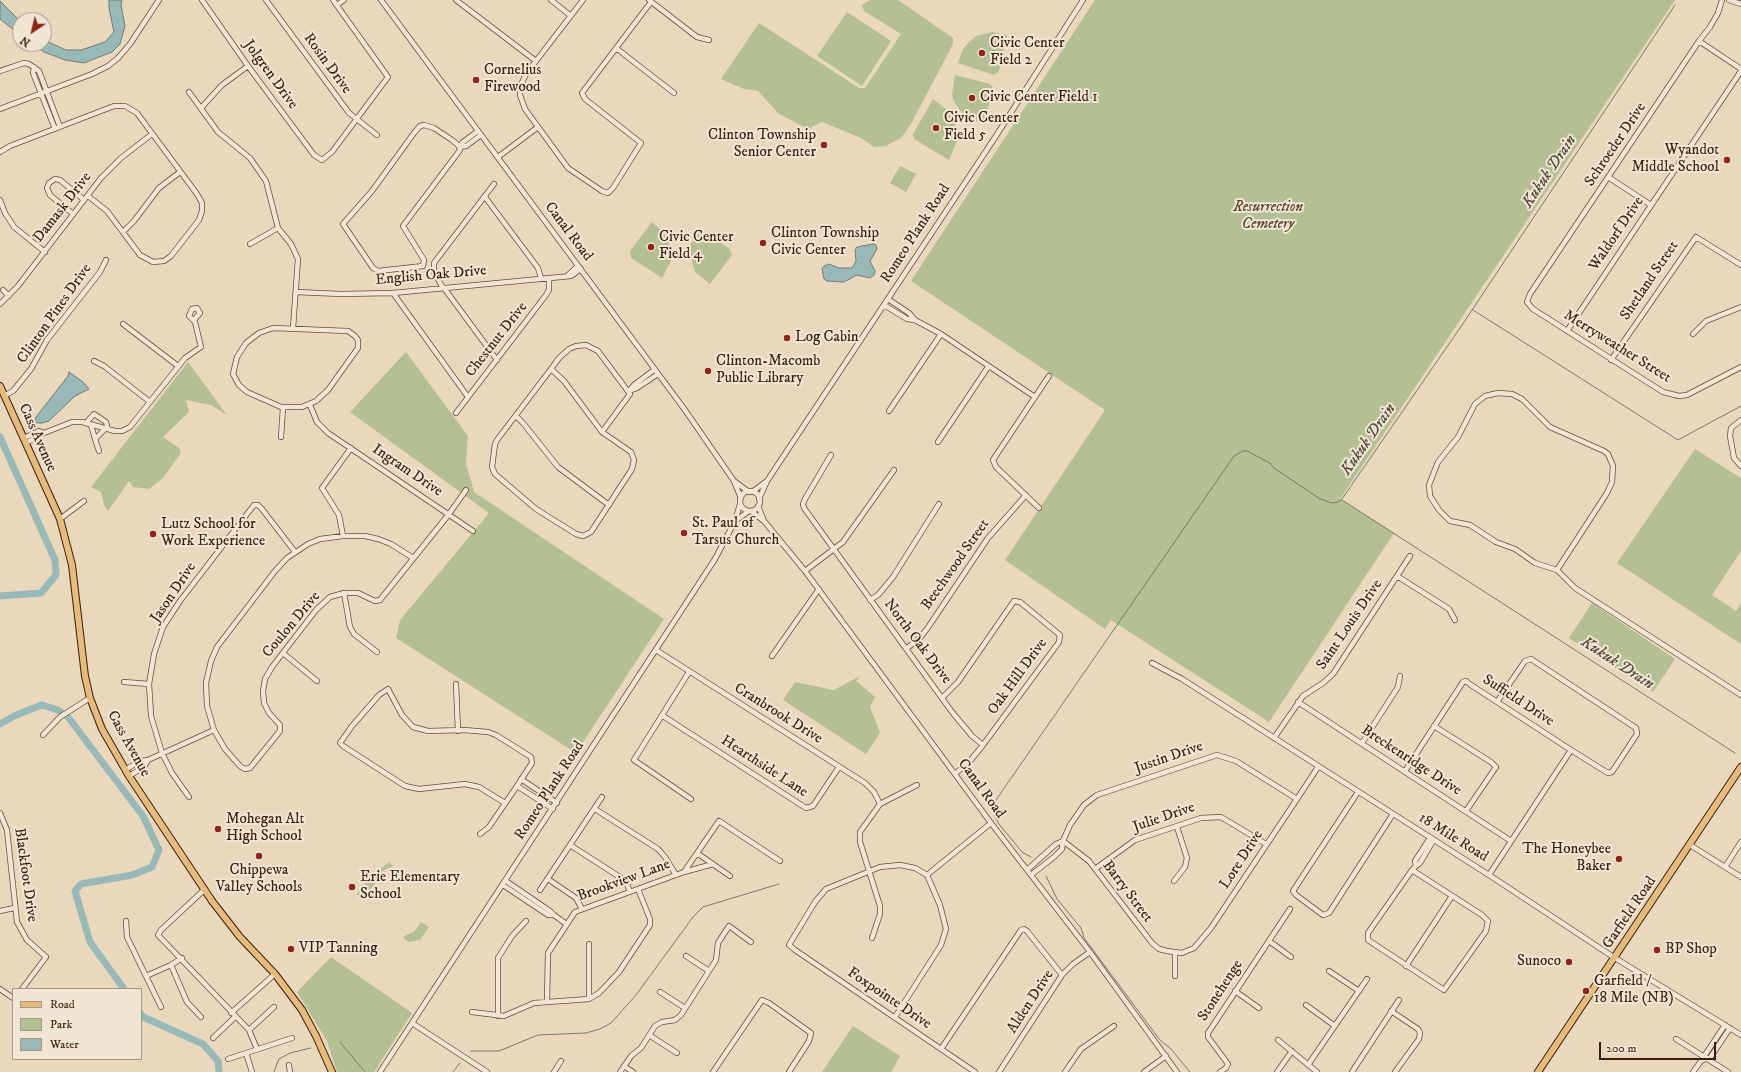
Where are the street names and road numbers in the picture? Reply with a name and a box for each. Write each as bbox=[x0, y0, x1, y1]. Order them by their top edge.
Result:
street label: Rosin Drive bbox=[299, 30, 355, 98]
street label: Jolgren Drive bbox=[239, 37, 301, 113]
street label: Schroeder Drive bbox=[1581, 100, 1651, 190]
street label: Damask Drive bbox=[30, 169, 96, 247]
street label: Romeo Plank Road bbox=[877, 181, 955, 287]
street label: Waldorf Drive bbox=[1586, 194, 1648, 274]
street label: Canal Road bbox=[540, 199, 596, 265]
street label: Shetland Street bbox=[1617, 238, 1683, 324]
street label: Clinton Pines Drive bbox=[14, 261, 96, 367]
street label: English Oak Drive bbox=[375, 262, 487, 290]
street label: Chestnut Drive bbox=[462, 299, 532, 381]
street label: Merryweather Street bbox=[1560, 307, 1674, 387]
street label: Cass Avenue bbox=[14, 401, 60, 475]
street label: Ingram Drive bbox=[368, 441, 446, 501]
street label: Beechwood Street bbox=[918, 516, 994, 614]
street label: Jason Drive bbox=[147, 559, 201, 627]
street label: Saint Louis Drive bbox=[1313, 577, 1387, 673]
street label: Coulon Drive bbox=[259, 588, 325, 662]
street label: North Oak Drive bbox=[879, 596, 955, 688]
street label: Oak Hill Drive bbox=[984, 635, 1052, 719]
street label: Suffield Drive bbox=[1479, 671, 1557, 731]
street label: Cranbrook Drive bbox=[730, 680, 826, 748]
street label: Cass Avenue bbox=[102, 708, 154, 780]
street label: Breckenridge Drive bbox=[1357, 722, 1465, 800]
street label: Hearthside Lane bbox=[717, 732, 811, 802]
street label: Romeo Plank Road bbox=[511, 738, 589, 844]
street label: Justin Drive bbox=[1132, 738, 1206, 778]
street label: Canal Road bbox=[953, 756, 1009, 822]
street label: Julie Drive bbox=[1131, 799, 1197, 837]
street label: 18 Mile Road bbox=[1415, 810, 1491, 866]
street label: Blackfoot Drive bbox=[9, 827, 41, 923]
street label: Lore Drive bbox=[1216, 827, 1268, 893]
street label: Brookview Lane bbox=[575, 856, 673, 906]
street label: Barry Street bbox=[1098, 857, 1156, 927]
street label: Garfield Road bbox=[1599, 873, 1661, 953]
street label: Stonehenge bbox=[1195, 957, 1247, 1025]
street label: Foxpointe Drive bbox=[844, 964, 934, 1034]
street label: Alden Drive bbox=[1004, 967, 1058, 1037]

